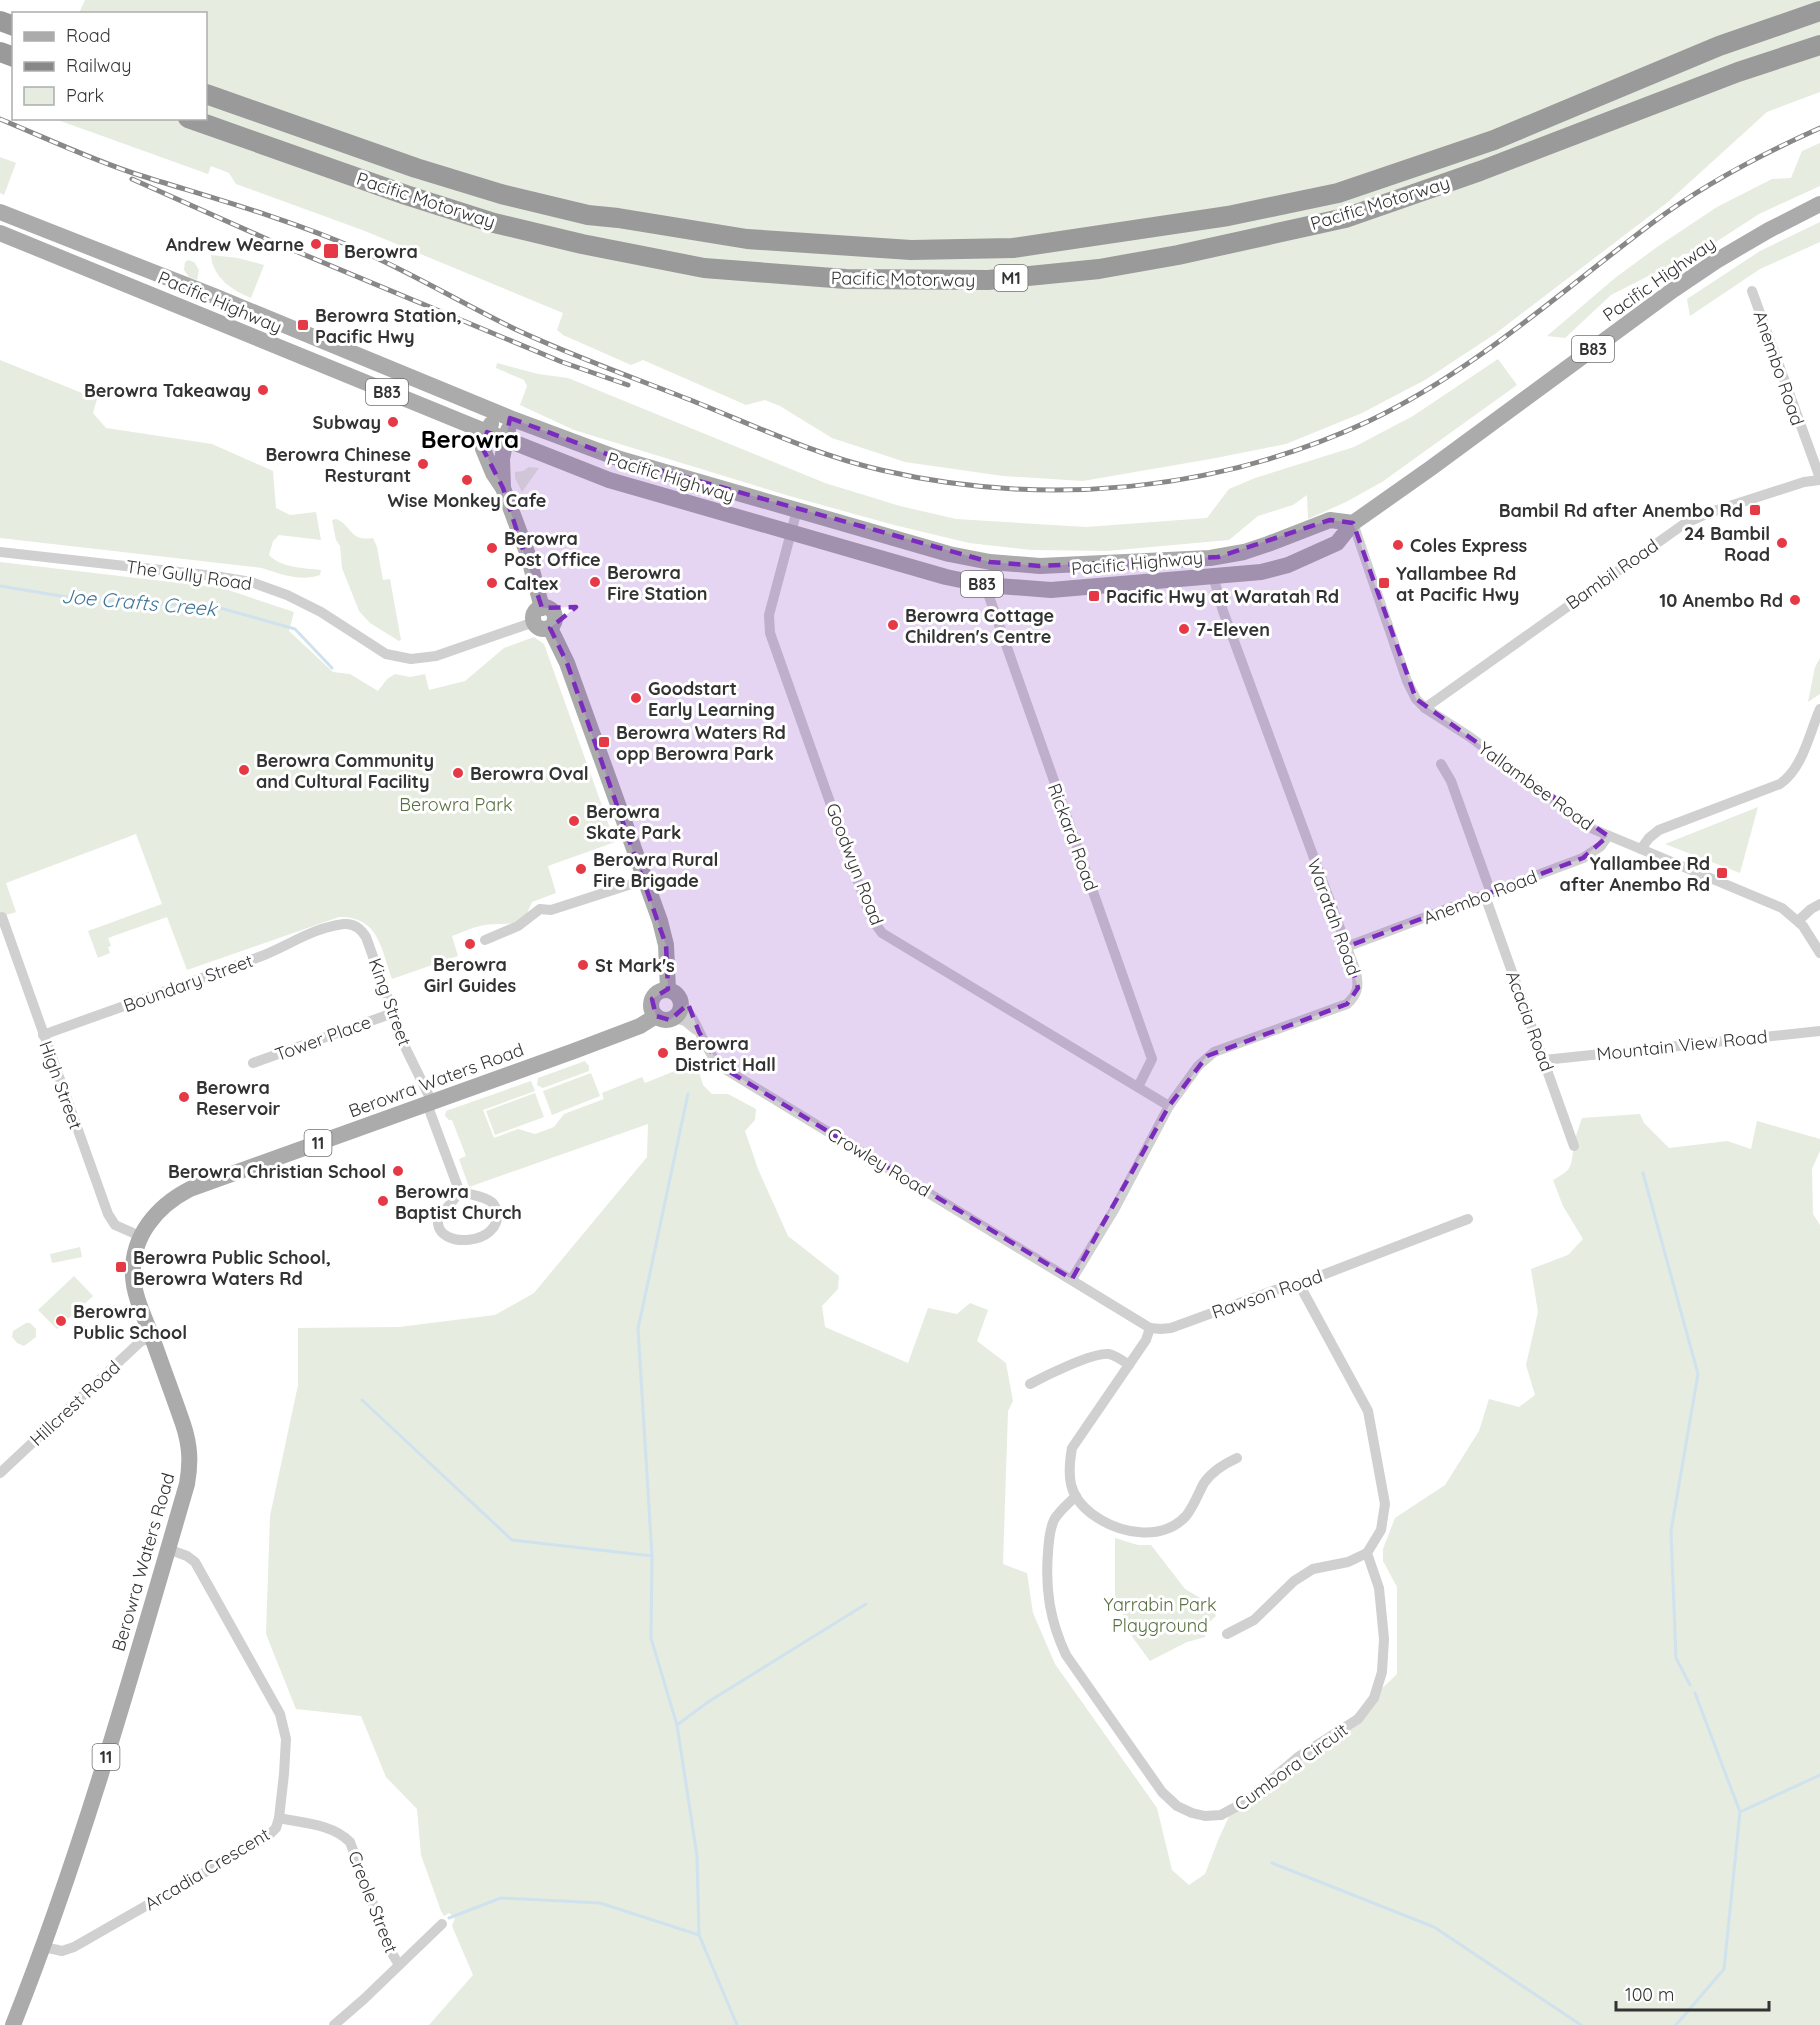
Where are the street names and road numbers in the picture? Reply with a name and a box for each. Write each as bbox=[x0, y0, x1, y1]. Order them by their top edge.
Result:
street label: Pacific Motorway bbox=[354, 167, 498, 233]
street label: Pacific Motorway bbox=[1308, 171, 1452, 235]
street label: Pacific Highway bbox=[1598, 232, 1720, 326]
road number: M1 bbox=[994, 265, 1028, 291]
street label: Pacific Highway bbox=[155, 266, 285, 338]
street label: Pacific Motorway bbox=[831, 266, 975, 292]
street label: Anembo Road bbox=[1749, 308, 1809, 428]
road number: B83 bbox=[1572, 336, 1614, 362]
road number: B83 bbox=[366, 379, 408, 405]
street label: Pacific Highway bbox=[604, 447, 738, 507]
street label: Bambil Road bbox=[1561, 534, 1663, 614]
street label: Pacific Highway bbox=[1070, 546, 1204, 580]
street label: The Gully Road bbox=[125, 555, 253, 595]
road number: B83 bbox=[961, 571, 1003, 597]
street label: Yallambee Road bbox=[1474, 736, 1598, 836]
street label: Rickard Road bbox=[1043, 780, 1103, 894]
street label: Goodwyn Road bbox=[821, 800, 889, 928]
street label: Waratah Road bbox=[1302, 855, 1366, 979]
street label: Anembo Road bbox=[1420, 865, 1540, 929]
street label: Boundary Street bbox=[120, 949, 256, 1017]
street label: King Street bbox=[364, 955, 416, 1049]
street label: Acacia Road bbox=[1501, 967, 1559, 1075]
street label: Tower Place bbox=[272, 1010, 374, 1066]
street label: Mountain View Road bbox=[1595, 1025, 1769, 1065]
street label: High Street bbox=[34, 1038, 88, 1132]
street label: Berowra Waters Road bbox=[345, 1038, 527, 1122]
street label: Crowley Road bbox=[823, 1122, 935, 1202]
road number: 11 bbox=[304, 1130, 332, 1156]
street label: Rawson Road bbox=[1209, 1264, 1325, 1324]
street label: Hillcrest Road bbox=[25, 1355, 125, 1451]
street label: Berowra Waters Road bbox=[107, 1470, 179, 1654]
street label: Cumbora Circuit bbox=[1230, 1718, 1352, 1816]
road number: 11 bbox=[92, 1744, 120, 1770]
street label: Arcadia Crescent bbox=[140, 1823, 274, 1915]
street label: Creole Street bbox=[343, 1848, 403, 1956]

